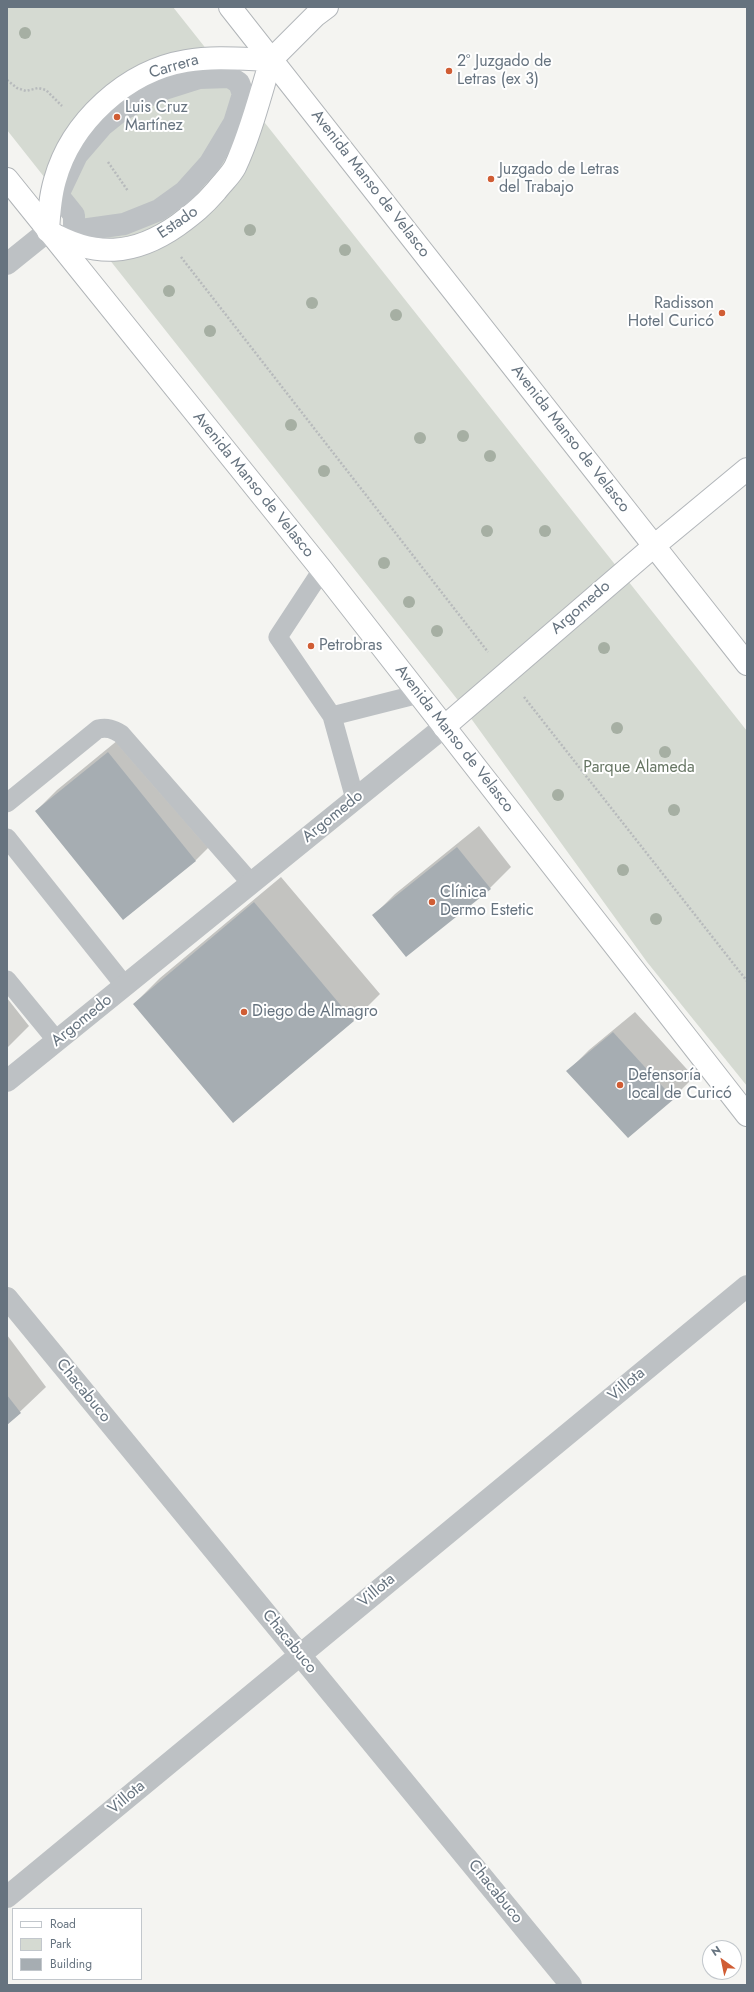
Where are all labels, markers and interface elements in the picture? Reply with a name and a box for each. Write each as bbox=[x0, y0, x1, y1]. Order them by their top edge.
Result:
street label: Carrera bbox=[147, 51, 201, 83]
place label: 2° Juzgado de Letras (ex 3) bbox=[457, 52, 552, 90]
marker: 2° Juzgado de Letras (ex 3) bbox=[444, 66, 454, 76]
place label: Luis Cruz Martínez bbox=[125, 98, 188, 136]
street label: Avenida Manso de Velasco bbox=[306, 106, 434, 262]
marker: Luis Cruz Martínez bbox=[112, 112, 122, 122]
place label: Juzgado de Letras del Trabajo bbox=[499, 160, 619, 198]
marker: Juzgado de Letras del Trabajo bbox=[486, 174, 496, 184]
street label: Estado bbox=[154, 203, 202, 243]
place label: Radisson Hotel Curicó bbox=[628, 294, 714, 332]
marker: Radisson Hotel Curicó bbox=[717, 308, 727, 318]
street label: Avenida Manso de Velasco bbox=[506, 361, 634, 517]
street label: Avenida Manso de Velasco bbox=[188, 408, 318, 562]
street label: Argomedo bbox=[547, 577, 615, 639]
place label: Petrobras bbox=[319, 636, 382, 656]
marker: Petrobras bbox=[306, 641, 316, 651]
street label: Avenida Manso de Velasco bbox=[390, 661, 518, 817]
park label: Parque Alameda bbox=[583, 758, 695, 778]
street label: Argomedo bbox=[299, 787, 367, 847]
place label: Clínica Dermo Estetic bbox=[440, 883, 534, 921]
marker: Clínica Dermo Estetic bbox=[427, 897, 437, 907]
street label: Argomedo bbox=[48, 991, 116, 1051]
place label: Diego de Almagro bbox=[252, 1002, 378, 1022]
marker: Diego de Almagro bbox=[239, 1007, 249, 1017]
place label: Defensoría local de Curicó bbox=[628, 1066, 732, 1104]
marker: Defensoría local de Curicó bbox=[615, 1080, 625, 1090]
street label: Chacabuco bbox=[52, 1355, 114, 1427]
street label: Villota bbox=[605, 1364, 649, 1406]
street label: Villota bbox=[355, 1570, 399, 1612]
street label: Chacabuco bbox=[258, 1606, 320, 1678]
street label: Villota bbox=[105, 1777, 149, 1819]
street label: Chacabuco bbox=[464, 1856, 526, 1928]
legend bbox=[12, 1908, 142, 1980]
text: Road bbox=[50, 1915, 76, 1933]
text: Park bbox=[50, 1935, 71, 1953]
north arrow bbox=[702, 1940, 742, 1980]
text: N bbox=[708, 1942, 724, 1960]
text: Building bbox=[50, 1955, 92, 1973]

